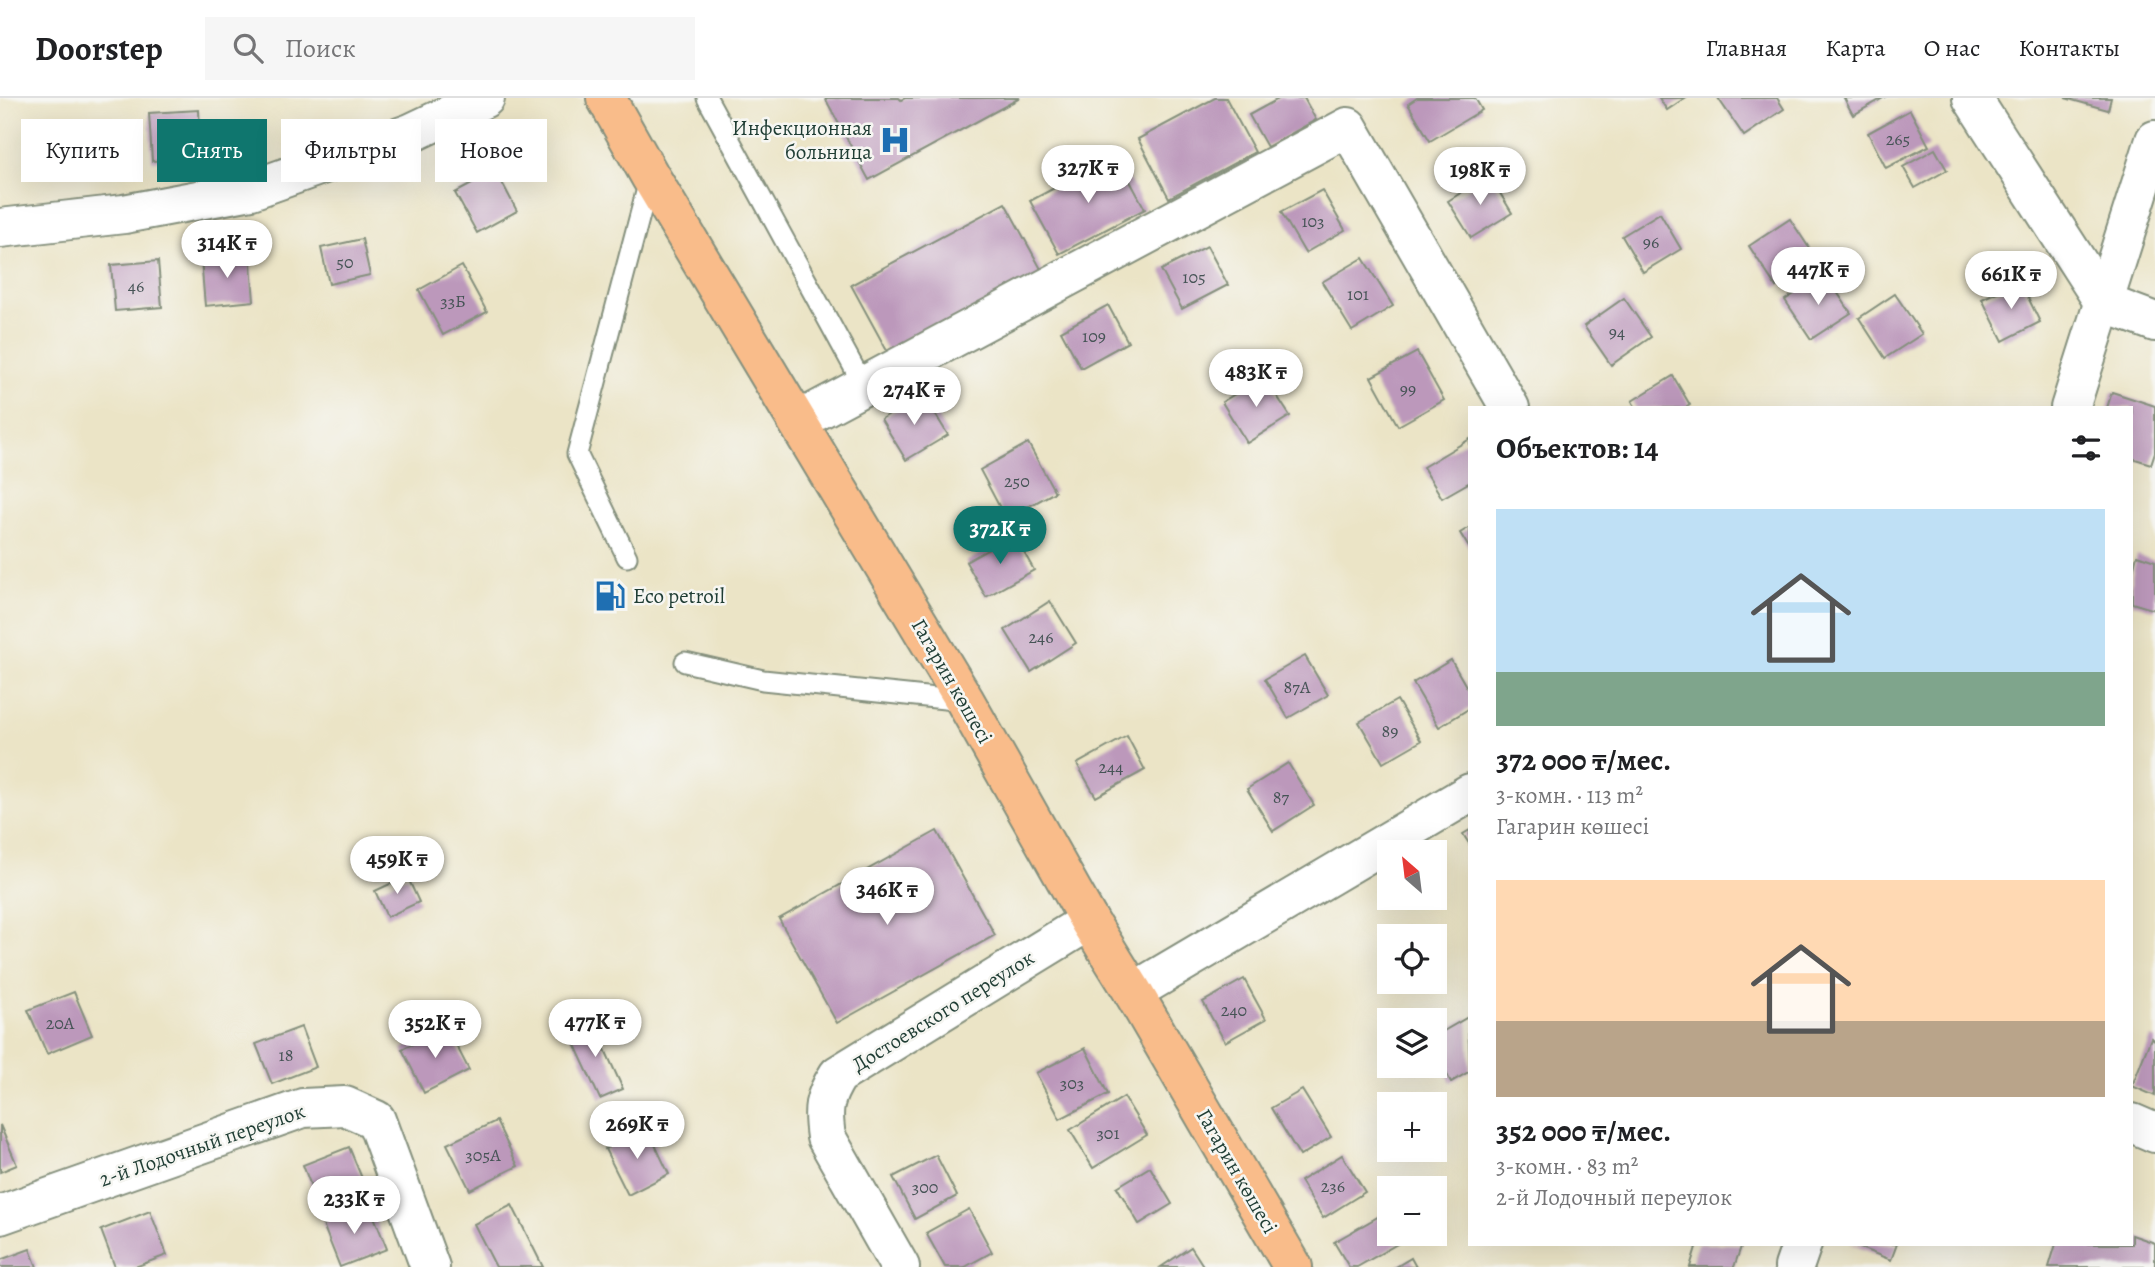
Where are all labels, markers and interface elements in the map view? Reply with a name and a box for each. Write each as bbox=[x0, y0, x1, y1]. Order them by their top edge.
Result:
search box bbox=[205, 17, 695, 80]
text: Doorstep bbox=[35, 26, 163, 71]
icon: search bbox=[229, 29, 267, 67]
text: Поиск bbox=[285, 31, 356, 66]
text: Главная bbox=[1706, 32, 1787, 64]
text: Карта bbox=[1825, 32, 1886, 64]
text: О нас bbox=[1924, 32, 1980, 64]
text: Контакты bbox=[2018, 32, 2120, 64]
place label: Инфекционная больница bbox=[732, 114, 872, 166]
chip: Купить bbox=[21, 119, 143, 182]
chip: Снять bbox=[157, 119, 267, 182]
chip: Фильтры bbox=[281, 119, 421, 182]
chip: Новое bbox=[435, 119, 547, 182]
hospital icon: Инфекционная больница bbox=[878, 123, 912, 157]
house number: 265 bbox=[1886, 127, 1910, 151]
pin: 327K ₸ bbox=[1031, 146, 1145, 205]
pin: 198K ₸ bbox=[1423, 148, 1537, 207]
text: 327K ₸ bbox=[1057, 152, 1119, 183]
text: 198K ₸ bbox=[1450, 154, 1510, 185]
house number: 103 bbox=[1301, 209, 1325, 233]
pin: 314K ₸ bbox=[170, 220, 284, 280]
text: 314K ₸ bbox=[197, 227, 257, 258]
house number: 96 bbox=[1643, 230, 1659, 254]
pin: 447K ₸ bbox=[1761, 248, 1875, 307]
house number: 50 bbox=[336, 250, 354, 274]
pin: 661K ₸ bbox=[1954, 252, 2068, 311]
text: 447K ₸ bbox=[1787, 254, 1849, 285]
text: 661K ₸ bbox=[1981, 258, 2041, 289]
house number: 105 bbox=[1182, 265, 1206, 289]
house number: 46 bbox=[128, 274, 144, 298]
house number: 101 bbox=[1347, 282, 1369, 306]
house number: 33Б bbox=[440, 289, 466, 313]
house number: 94 bbox=[1609, 320, 1625, 344]
house number: 109 bbox=[1082, 324, 1106, 348]
pin: 483K ₸ bbox=[1199, 350, 1313, 409]
text: 483K ₸ bbox=[1225, 356, 1287, 387]
pin: 274K ₸ bbox=[857, 368, 971, 427]
text: 274K ₸ bbox=[883, 374, 945, 405]
house number: 99 bbox=[1400, 377, 1416, 401]
text: Объектов: 14 bbox=[1496, 428, 1658, 468]
icon: filters bbox=[2067, 429, 2105, 467]
house number: 250 bbox=[1004, 469, 1030, 493]
pin: 372K ₸ bbox=[943, 506, 1057, 566]
text: 372K ₸ bbox=[969, 513, 1031, 544]
icon: home bbox=[1738, 555, 1864, 681]
fuel station icon: Eco petroil bbox=[593, 579, 627, 613]
place label: Eco petroil bbox=[633, 582, 725, 610]
street label: Гагарин көшесі bbox=[905, 613, 999, 749]
house number: 246 bbox=[1028, 625, 1054, 649]
house number: 87A bbox=[1284, 675, 1311, 699]
house number: 89 bbox=[1382, 719, 1398, 743]
text: 372 000 ₸/мес. bbox=[1496, 740, 1671, 780]
house number: 244 bbox=[1099, 755, 1123, 779]
text: 3-комн. · 113 m² bbox=[1496, 780, 1643, 811]
house number: 87 bbox=[1273, 785, 1290, 809]
text: Гагарин көшесі bbox=[1496, 811, 1649, 842]
pin: 459K ₸ bbox=[340, 836, 454, 896]
north arrow bbox=[1377, 840, 1447, 910]
map controls bbox=[1377, 840, 1447, 1246]
text: 459K ₸ bbox=[366, 843, 428, 874]
pin: 346K ₸ bbox=[830, 868, 944, 927]
text: 346K ₸ bbox=[856, 874, 918, 905]
button: locate bbox=[1377, 924, 1447, 994]
icon: home bbox=[1738, 926, 1864, 1052]
street label: Достоевского переулок bbox=[847, 943, 1040, 1079]
house number: 240 bbox=[1221, 998, 1247, 1022]
pin: 352K ₸ bbox=[378, 1000, 492, 1060]
pin: 477K ₸ bbox=[538, 1000, 652, 1059]
text: 477K ₸ bbox=[565, 1006, 625, 1037]
text: 352K ₸ bbox=[404, 1007, 466, 1038]
button: layers bbox=[1377, 1008, 1447, 1078]
house number: 20A bbox=[46, 1011, 75, 1035]
house number: 18 bbox=[279, 1043, 293, 1067]
house number: 303 bbox=[1060, 1071, 1084, 1095]
button: + bbox=[1377, 1092, 1447, 1162]
street label: 2-й Лодочный переулок bbox=[96, 1097, 309, 1193]
pin: 269K ₸ bbox=[580, 1102, 694, 1161]
street label: Гагарин көшесі bbox=[1190, 1103, 1284, 1239]
text: 269K ₸ bbox=[606, 1108, 668, 1139]
text: 352 000 ₸/мес. bbox=[1496, 1111, 1671, 1151]
house number: 301 bbox=[1096, 1121, 1120, 1145]
house number: 305A bbox=[465, 1143, 501, 1167]
text: 3-комн. · 83 m² bbox=[1496, 1151, 1638, 1182]
house number: 236 bbox=[1321, 1174, 1345, 1198]
house number: 300 bbox=[912, 1175, 938, 1199]
pin: 233K ₸ bbox=[297, 1176, 411, 1236]
button: − bbox=[1377, 1176, 1447, 1246]
text: 2-й Лодочный переулок bbox=[1496, 1182, 1732, 1213]
text: 233K ₸ bbox=[323, 1183, 385, 1214]

